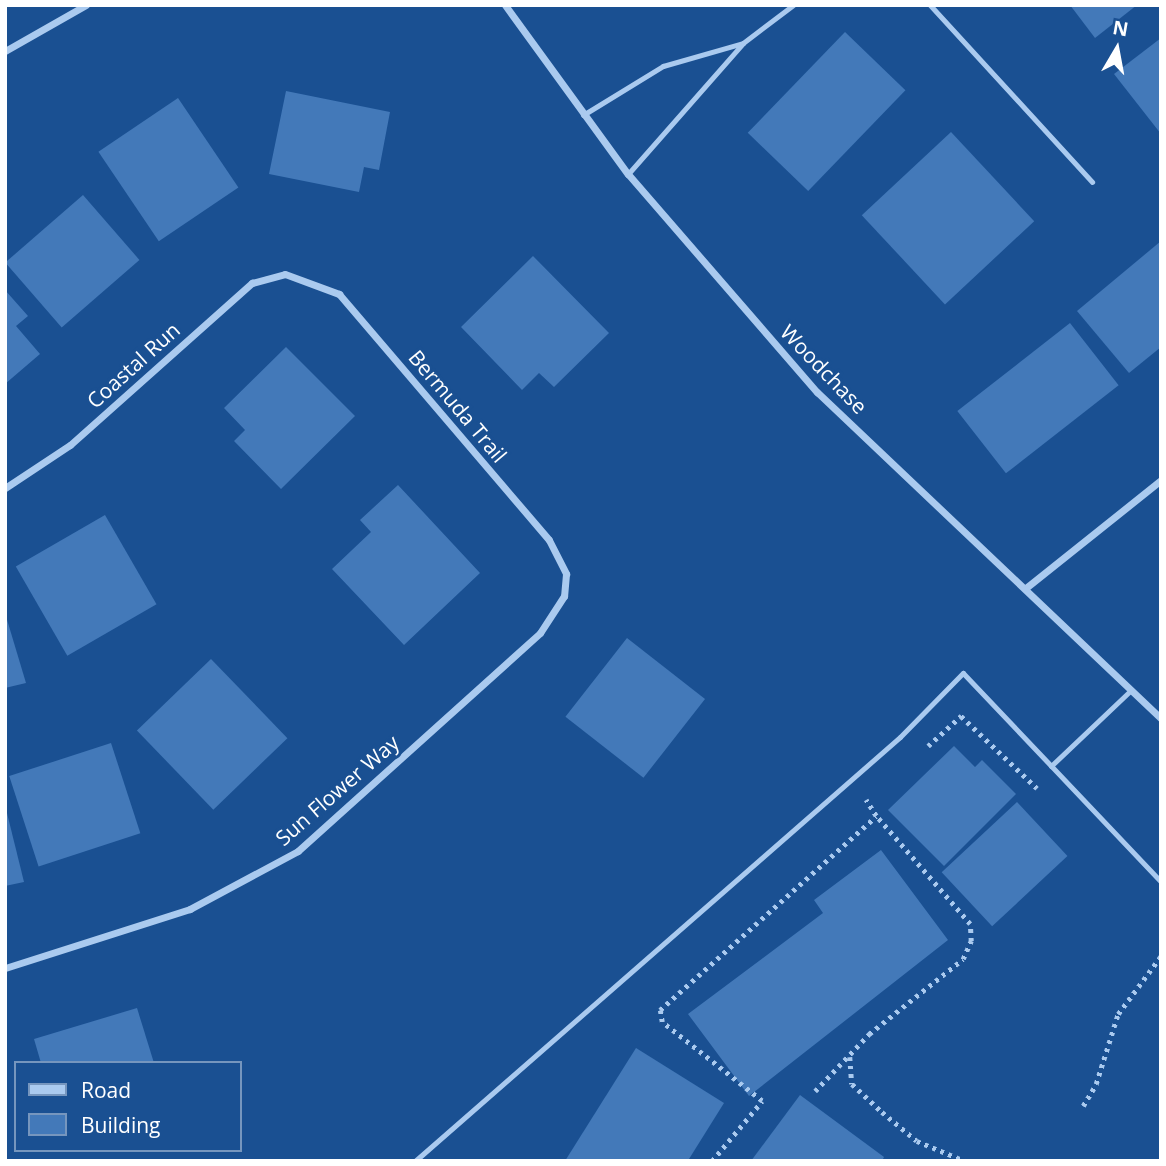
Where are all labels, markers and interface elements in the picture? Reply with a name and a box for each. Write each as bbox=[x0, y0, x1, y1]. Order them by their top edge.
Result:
north arrow bbox=[1082, 14, 1152, 84]
text: N bbox=[1111, 14, 1131, 42]
street label: Coastal Run bbox=[81, 317, 185, 413]
street label: Woodchase bbox=[775, 319, 873, 419]
street label: Bermuda Trail bbox=[404, 345, 512, 467]
street label: Sun Flower Way bbox=[270, 730, 404, 850]
legend bbox=[14, 1061, 242, 1152]
text: Road bbox=[81, 1076, 131, 1104]
text: Building bbox=[81, 1111, 160, 1139]

